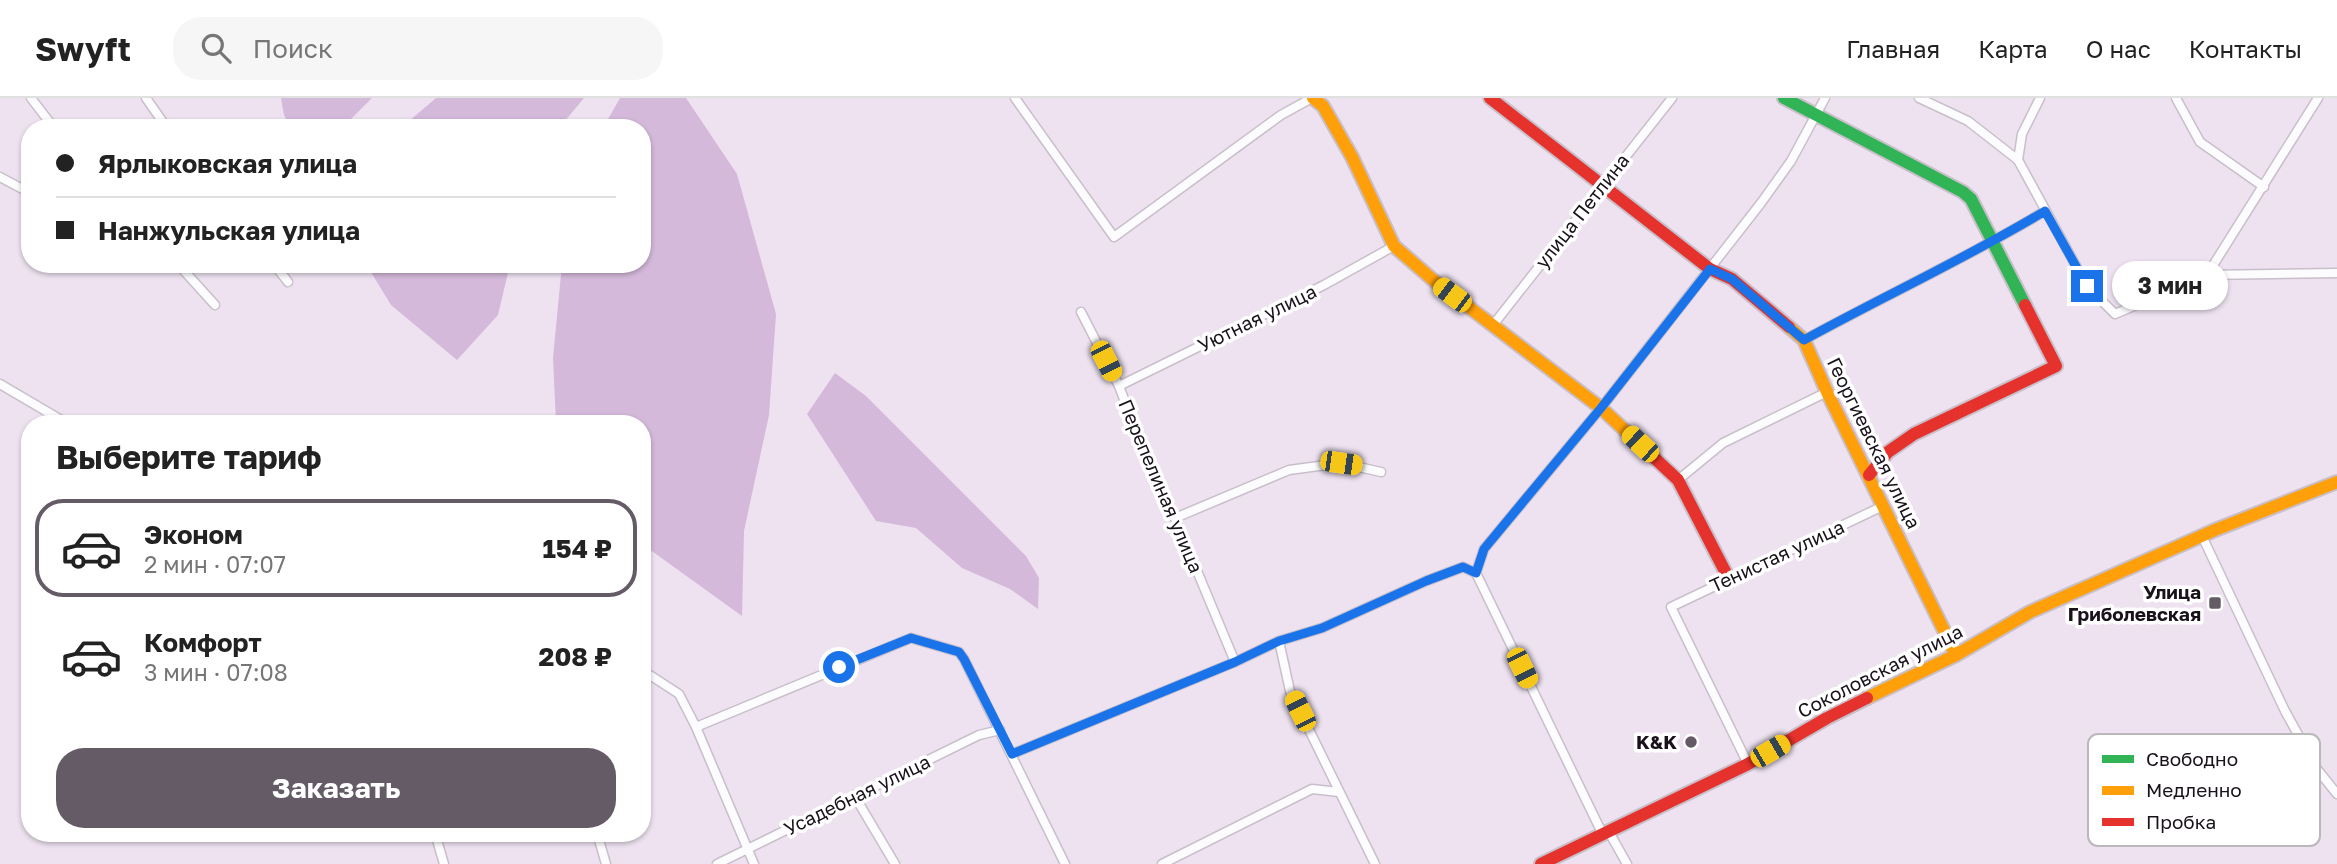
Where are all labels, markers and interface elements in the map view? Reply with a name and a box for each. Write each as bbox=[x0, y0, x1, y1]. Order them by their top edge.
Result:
search box bbox=[173, 17, 663, 80]
text: Swyft bbox=[35, 29, 131, 68]
icon: search bbox=[197, 29, 235, 67]
text: Поиск bbox=[253, 33, 333, 64]
text: Главная bbox=[1846, 34, 1940, 63]
text: Карта bbox=[1978, 34, 2048, 63]
text: О нас bbox=[2086, 34, 2151, 63]
text: Контакты bbox=[2189, 34, 2302, 63]
text: Ярлыковская улица bbox=[98, 148, 357, 179]
street label: улица Петлина bbox=[1530, 149, 1633, 273]
text: Нанжульская улица bbox=[98, 215, 360, 246]
callout: 3 мин bbox=[2112, 262, 2227, 310]
route end bbox=[2071, 270, 2103, 302]
text: 3 мин bbox=[2138, 271, 2202, 299]
car bbox=[1429, 274, 1476, 316]
street label: Уютная улица bbox=[1194, 279, 1320, 356]
car bbox=[1088, 338, 1125, 384]
street label: Георгиевская улица bbox=[1823, 353, 1926, 532]
street label: Перепелиная улица bbox=[1114, 395, 1208, 576]
car bbox=[1618, 422, 1663, 466]
text: Выберите тариф bbox=[56, 438, 322, 476]
car bbox=[1319, 450, 1364, 476]
street label: Тенистая улица bbox=[1706, 514, 1848, 597]
icon: car bbox=[60, 517, 123, 580]
text: Эконом bbox=[144, 519, 243, 550]
text: 154 ₽ bbox=[542, 533, 612, 564]
text: 2 мин · 07:07 bbox=[144, 550, 286, 578]
place label: Улица Гриболевская bbox=[2068, 580, 2201, 625]
marker: Улица Гриболевская bbox=[2207, 595, 2223, 611]
street label: Соколовская улица bbox=[1793, 619, 1966, 722]
icon: car bbox=[60, 625, 123, 688]
text: Комфорт bbox=[144, 627, 262, 658]
text: 208 ₽ bbox=[539, 641, 612, 672]
car bbox=[1504, 645, 1541, 691]
route start bbox=[823, 651, 855, 683]
text: 3 мин · 07:08 bbox=[144, 658, 288, 686]
car bbox=[1282, 688, 1319, 734]
place label: K&K bbox=[1636, 730, 1677, 753]
car bbox=[1747, 731, 1794, 771]
marker: K&K bbox=[1683, 734, 1699, 750]
legend bbox=[2088, 734, 2320, 846]
text: Свободно bbox=[2146, 747, 2238, 770]
button: Заказать bbox=[56, 748, 616, 828]
street label: Усадебная улица bbox=[780, 749, 934, 840]
text: Медленно bbox=[2146, 778, 2242, 801]
text: Пробка bbox=[2146, 810, 2216, 833]

